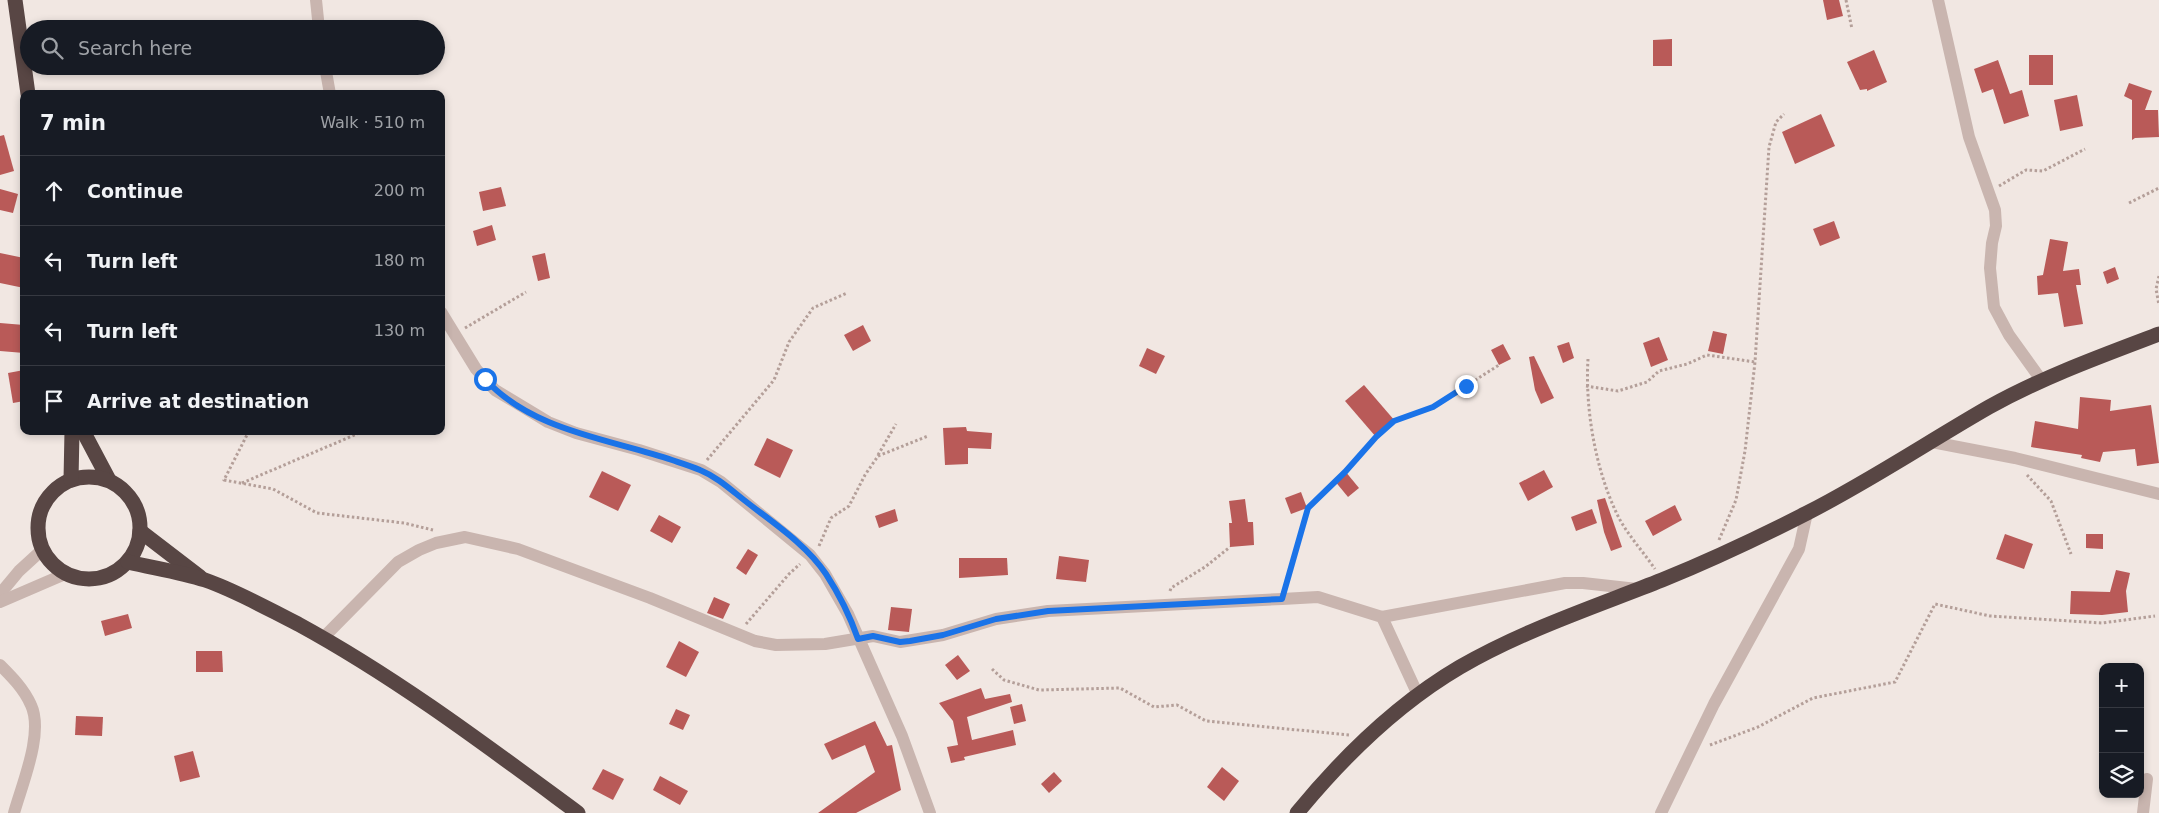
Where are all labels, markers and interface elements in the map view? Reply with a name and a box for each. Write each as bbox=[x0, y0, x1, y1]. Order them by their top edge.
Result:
search box bbox=[20, 20, 445, 75]
icon: search bbox=[38, 34, 66, 62]
text: Search here bbox=[78, 37, 192, 59]
text: 7 min bbox=[40, 111, 106, 135]
text: Walk · 510 m bbox=[320, 113, 425, 132]
icon: ahead bbox=[40, 177, 68, 205]
text: Continue bbox=[87, 180, 183, 202]
text: 200 m bbox=[374, 181, 425, 200]
icon: left bbox=[40, 247, 68, 275]
text: Turn left bbox=[87, 250, 178, 272]
text: 180 m bbox=[374, 251, 425, 270]
icon: left bbox=[40, 317, 68, 345]
text: Turn left bbox=[87, 320, 178, 342]
text: 130 m bbox=[374, 321, 425, 340]
route start bbox=[474, 368, 497, 391]
route end bbox=[1455, 375, 1478, 398]
icon: arrive bbox=[40, 387, 68, 415]
text: Arrive at destination bbox=[87, 390, 309, 412]
map controls bbox=[2099, 663, 2144, 798]
button: + bbox=[2099, 663, 2144, 708]
button: − bbox=[2099, 708, 2144, 753]
button: layers bbox=[2099, 753, 2144, 798]

